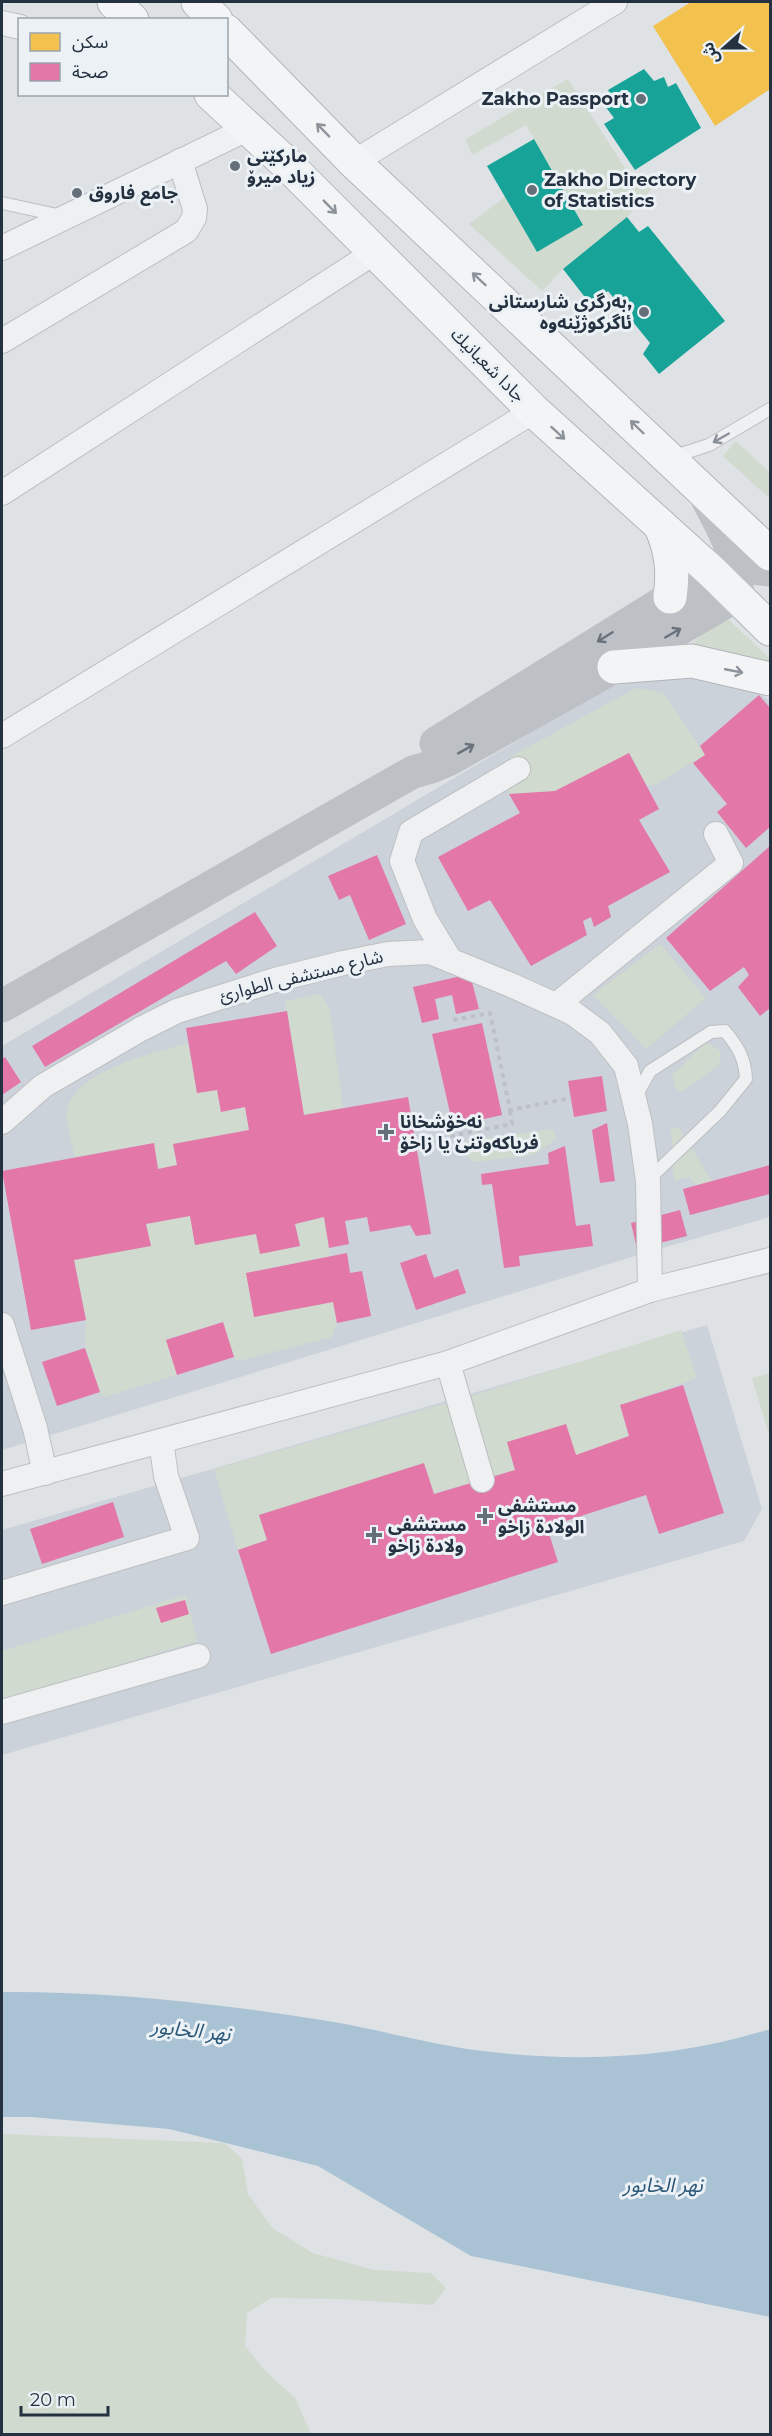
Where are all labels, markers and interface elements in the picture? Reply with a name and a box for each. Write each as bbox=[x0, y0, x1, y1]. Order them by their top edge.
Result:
legend bbox=[18, 18, 228, 96]
north arrow bbox=[694, 18, 754, 78]
text: سكن bbox=[72, 31, 108, 53]
text: ش bbox=[698, 39, 723, 67]
text: صحة bbox=[72, 61, 108, 83]
place label: Zakho Passport bbox=[481, 88, 629, 110]
marker: Zakho Passport bbox=[634, 92, 648, 106]
one-way arrow bbox=[317, 123, 331, 138]
place label: مارکێتی زیاد میرۆ bbox=[247, 145, 315, 188]
marker: مارکێتی زیاد میرۆ bbox=[228, 159, 242, 173]
place label: Zakho Directory of Statistics bbox=[544, 169, 697, 212]
place label: جامع فاروق bbox=[89, 182, 178, 206]
marker: Zakho Directory of Statistics bbox=[525, 183, 539, 197]
marker: جامع فاروق bbox=[70, 186, 84, 200]
one-way arrow bbox=[322, 199, 337, 214]
one-way arrow bbox=[472, 272, 487, 286]
place label: بەرگری شارستانی, ئاگرکوژێنەوە bbox=[489, 291, 632, 334]
marker: بەرگری شارستانی, ئاگرکوژێنەوە bbox=[637, 305, 651, 319]
street label: جادا شعبانيك bbox=[446, 323, 530, 407]
one-way arrow bbox=[629, 420, 644, 435]
one-way arrow bbox=[550, 426, 565, 440]
one-way arrow bbox=[713, 432, 730, 444]
one-way arrow bbox=[664, 626, 681, 638]
one-way arrow bbox=[597, 632, 614, 644]
one-way arrow bbox=[724, 665, 743, 677]
one-way arrow bbox=[457, 743, 474, 755]
street label: شارع مستشفى الطوارئ bbox=[217, 945, 386, 1010]
place label: نه‌خۆشخانا فرياكه‌وتنێ يا زاخۆ bbox=[400, 1111, 539, 1154]
marker: نه‌خۆشخانا فرياكه‌وتنێ يا زاخۆ bbox=[377, 1123, 395, 1141]
place label: مستشفى الولادة زاخو bbox=[498, 1495, 585, 1538]
marker: مستشفى الولادة زاخو bbox=[476, 1507, 494, 1525]
place label: مستشفى ولادة زاخو bbox=[388, 1514, 466, 1557]
marker: مستشفى ولادة زاخو bbox=[365, 1526, 383, 1544]
water label: نهر الخابور bbox=[148, 2014, 233, 2046]
water label: نهر الخابور bbox=[621, 2173, 704, 2197]
scale bar bbox=[21, 2379, 108, 2417]
text: 20 m bbox=[30, 2389, 76, 2411]

